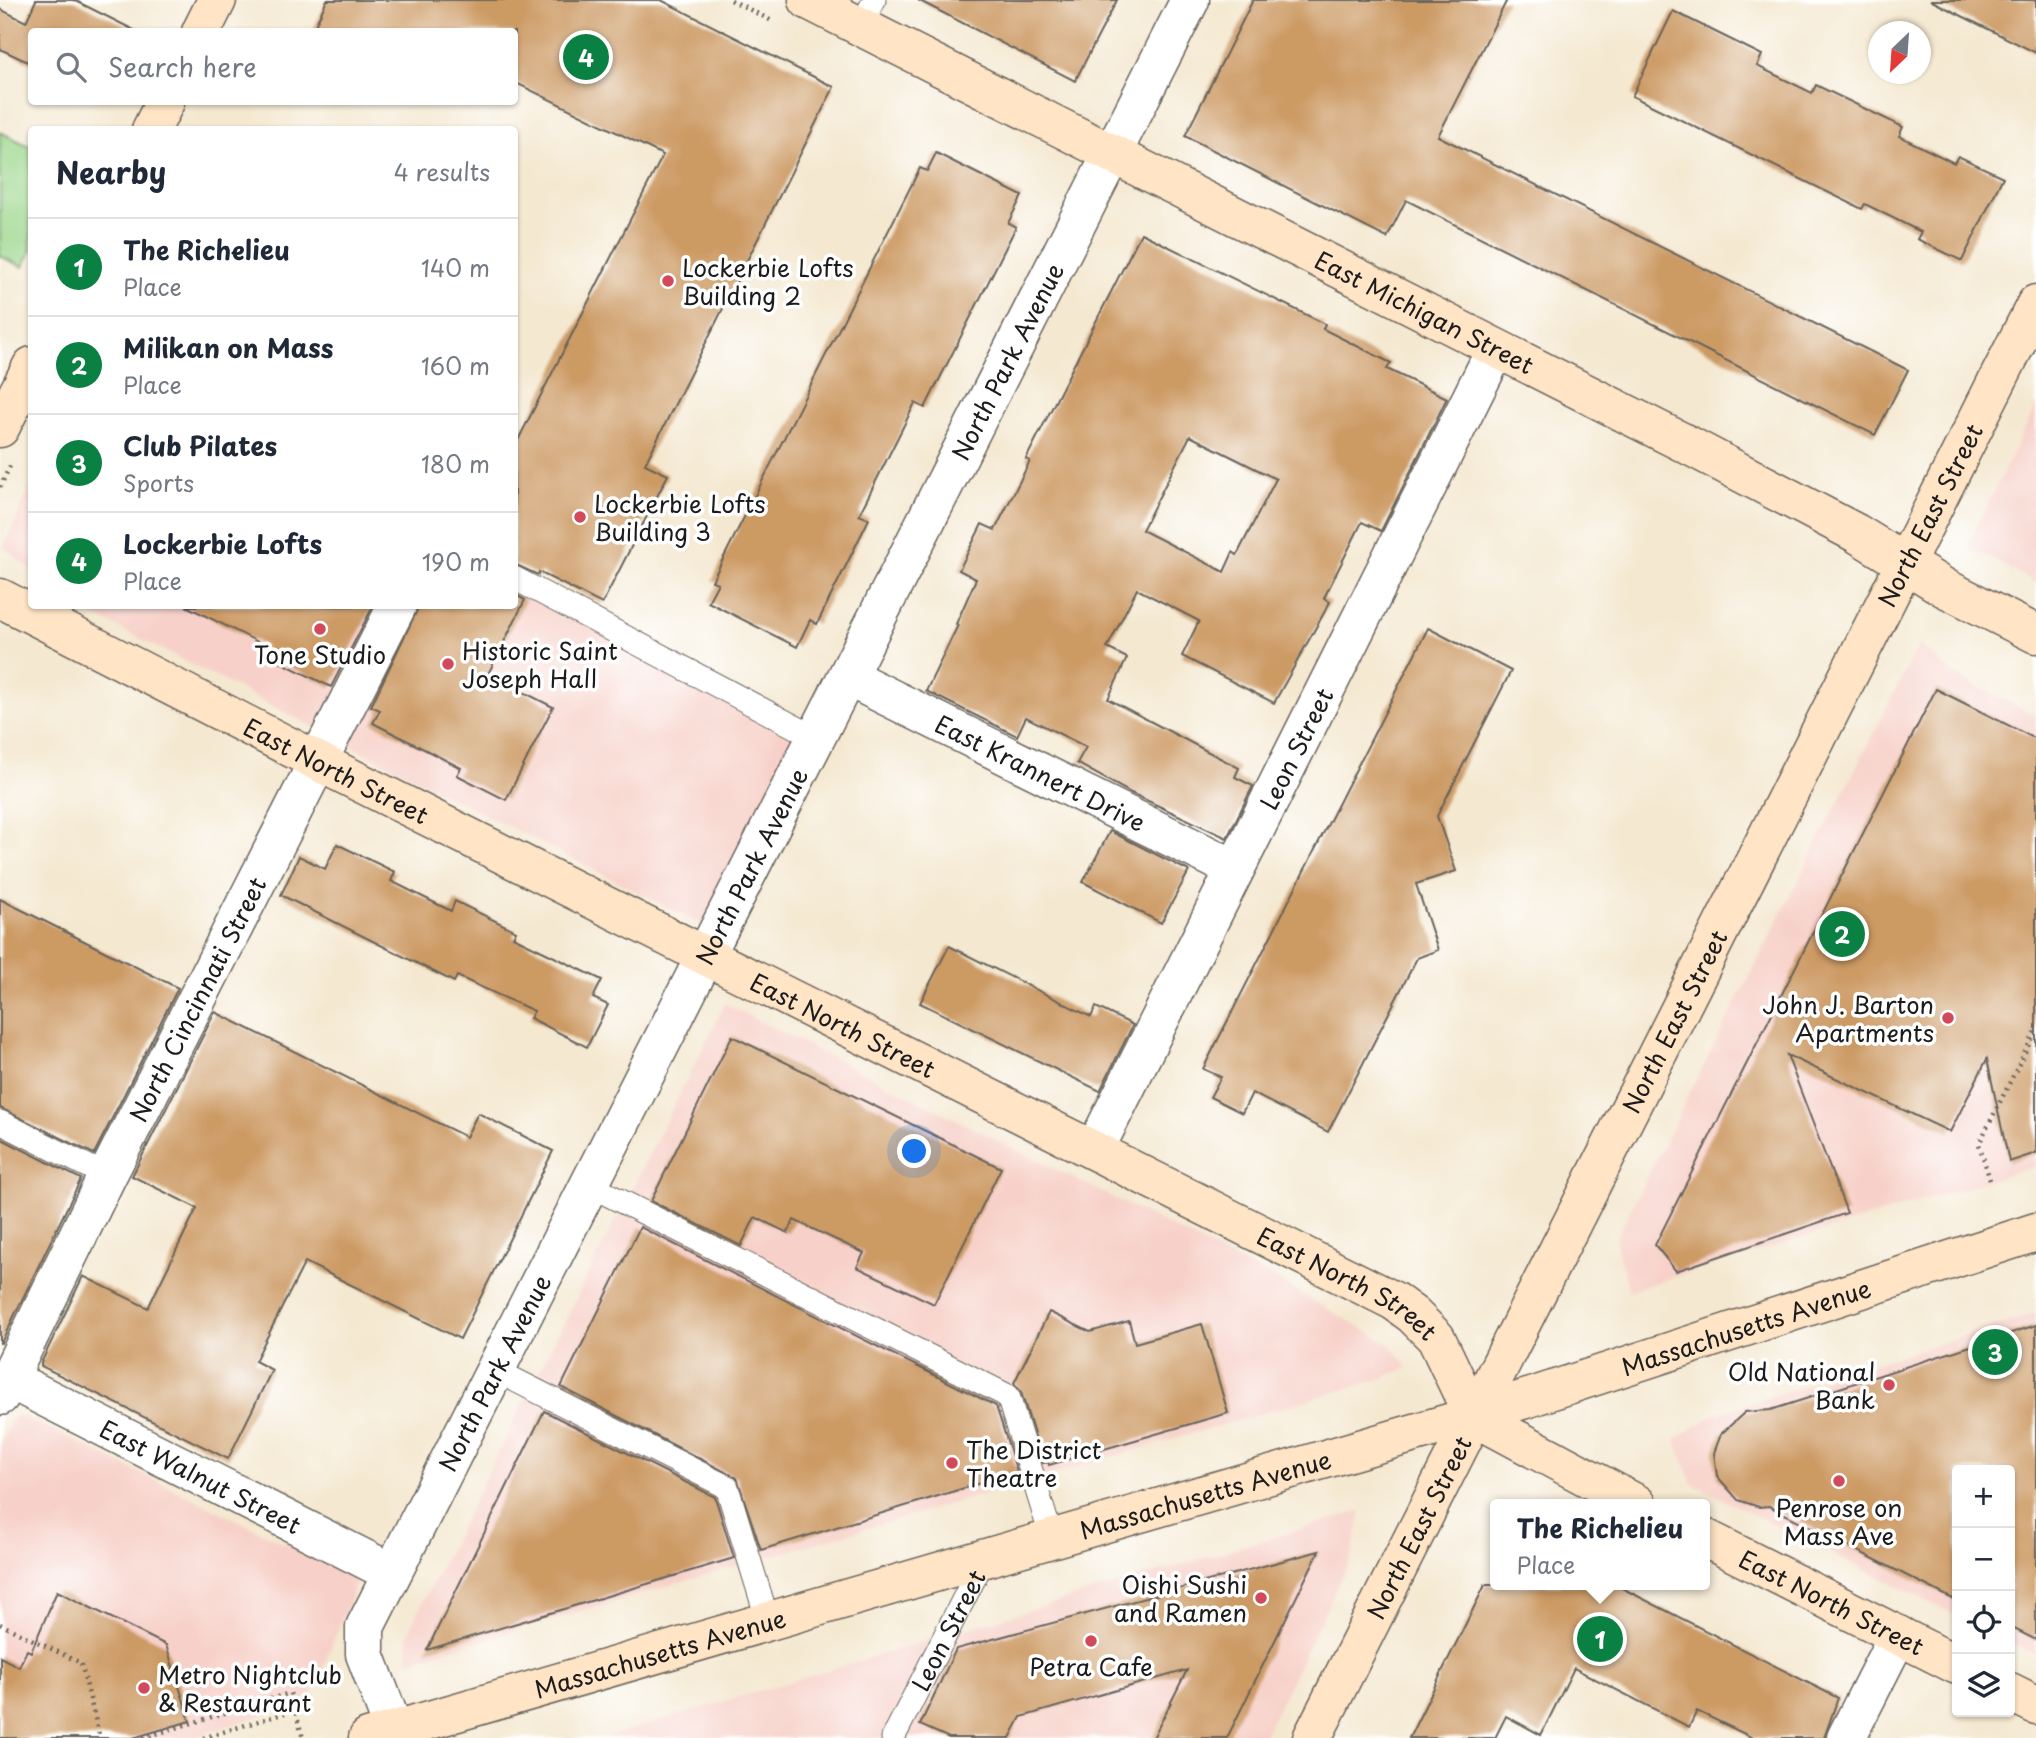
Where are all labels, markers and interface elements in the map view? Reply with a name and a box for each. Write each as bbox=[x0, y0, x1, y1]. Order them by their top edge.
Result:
north arrow bbox=[1868, 21, 1931, 84]
search box bbox=[28, 28, 518, 105]
pin: 4 bbox=[563, 31, 609, 83]
text: Search here bbox=[108, 47, 257, 86]
icon: search bbox=[52, 48, 90, 86]
text: Nearby bbox=[56, 149, 166, 194]
text: 4 results bbox=[394, 154, 490, 189]
text: The Richelieu bbox=[123, 230, 290, 269]
street label: East Michigan Street bbox=[1309, 241, 1541, 382]
place label: Lockerbie Lofts Building 2 bbox=[682, 249, 854, 313]
text: 1 bbox=[74, 250, 85, 285]
text: 140 m bbox=[421, 250, 490, 285]
street label: North Park Avenue bbox=[942, 257, 1072, 466]
text: Place bbox=[123, 269, 182, 304]
marker: Lockerbie Lofts Building 2 bbox=[660, 273, 676, 289]
text: Milikan on Mass bbox=[123, 328, 333, 367]
text: 2 bbox=[71, 348, 87, 383]
text: 160 m bbox=[421, 348, 490, 383]
text: Place bbox=[123, 367, 182, 402]
street label: North East Street bbox=[1868, 417, 1991, 613]
text: Club Pilates bbox=[123, 426, 277, 465]
text: 3 bbox=[71, 446, 87, 481]
text: 180 m bbox=[421, 446, 490, 481]
text: Sports bbox=[123, 465, 194, 500]
place label: Lockerbie Lofts Building 3 bbox=[594, 485, 766, 549]
marker: Lockerbie Lofts Building 3 bbox=[572, 509, 588, 525]
text: Lockerbie Lofts bbox=[123, 524, 322, 563]
text: 4 bbox=[71, 544, 87, 579]
text: 190 m bbox=[422, 544, 490, 579]
text: Place bbox=[123, 563, 182, 598]
marker: Tone Studio bbox=[312, 621, 328, 637]
place label: Historic Saint Joseph Hall bbox=[462, 632, 618, 696]
place label: Tone Studio bbox=[254, 636, 386, 672]
marker: Historic Saint Joseph Hall bbox=[440, 656, 456, 672]
street label: Leon Street bbox=[1250, 681, 1342, 816]
street label: East Krannert Drive bbox=[929, 705, 1152, 840]
street label: East North Street bbox=[238, 708, 435, 832]
street label: North Park Avenue bbox=[686, 761, 816, 971]
street label: North Cincinnati Street bbox=[120, 870, 274, 1128]
pin: 2 bbox=[1819, 908, 1865, 960]
street label: North East Street bbox=[1613, 923, 1735, 1119]
street label: East North Street bbox=[744, 963, 942, 1086]
place label: John J. Barton Apartments bbox=[1762, 986, 1934, 1050]
marker: John J. Barton Apartments bbox=[1940, 1010, 1956, 1026]
your location bbox=[897, 1134, 931, 1168]
street label: East North Street bbox=[1251, 1217, 1446, 1348]
street label: North Park Avenue bbox=[429, 1268, 559, 1477]
street label: Massachusetts Avenue bbox=[1617, 1269, 1875, 1384]
pin: 3 bbox=[1972, 1326, 2018, 1378]
place label: Old National Bank bbox=[1728, 1353, 1875, 1417]
marker: Old National Bank bbox=[1881, 1377, 1897, 1393]
street label: East Walnut Street bbox=[94, 1410, 308, 1542]
street label: North East Street bbox=[1357, 1429, 1480, 1625]
place label: The District Theatre bbox=[966, 1431, 1101, 1495]
street label: Massachusetts Avenue bbox=[1075, 1440, 1335, 1548]
marker: The District Theatre bbox=[944, 1455, 960, 1471]
map controls bbox=[1952, 1465, 2015, 1717]
button: + bbox=[1952, 1465, 2015, 1528]
marker: Penrose on Mass Ave bbox=[1831, 1473, 1847, 1489]
place label: Penrose on Mass Ave bbox=[1776, 1489, 1902, 1553]
popup bbox=[1490, 1499, 1710, 1590]
text: The Richelieu bbox=[1517, 1508, 1683, 1547]
button: − bbox=[1952, 1528, 2015, 1591]
street label: East North Street bbox=[1733, 1540, 1931, 1664]
text: Place bbox=[1517, 1547, 1575, 1582]
street label: Leon Street bbox=[902, 1563, 994, 1697]
place label: Oishi Sushi and Ramen bbox=[1114, 1566, 1247, 1630]
marker: Oishi Sushi and Ramen bbox=[1253, 1590, 1269, 1606]
button: locate bbox=[1952, 1591, 2015, 1654]
street label: Massachusetts Avenue bbox=[530, 1599, 790, 1707]
pin: 1 bbox=[1577, 1613, 1623, 1665]
marker: Petra Cafe bbox=[1083, 1633, 1099, 1649]
place label: Petra Cafe bbox=[1029, 1648, 1153, 1684]
button: layers bbox=[1952, 1654, 2015, 1717]
place label: Metro Nightclub & Restaurant bbox=[158, 1656, 342, 1720]
marker: Metro Nightclub & Restaurant bbox=[136, 1680, 152, 1696]

